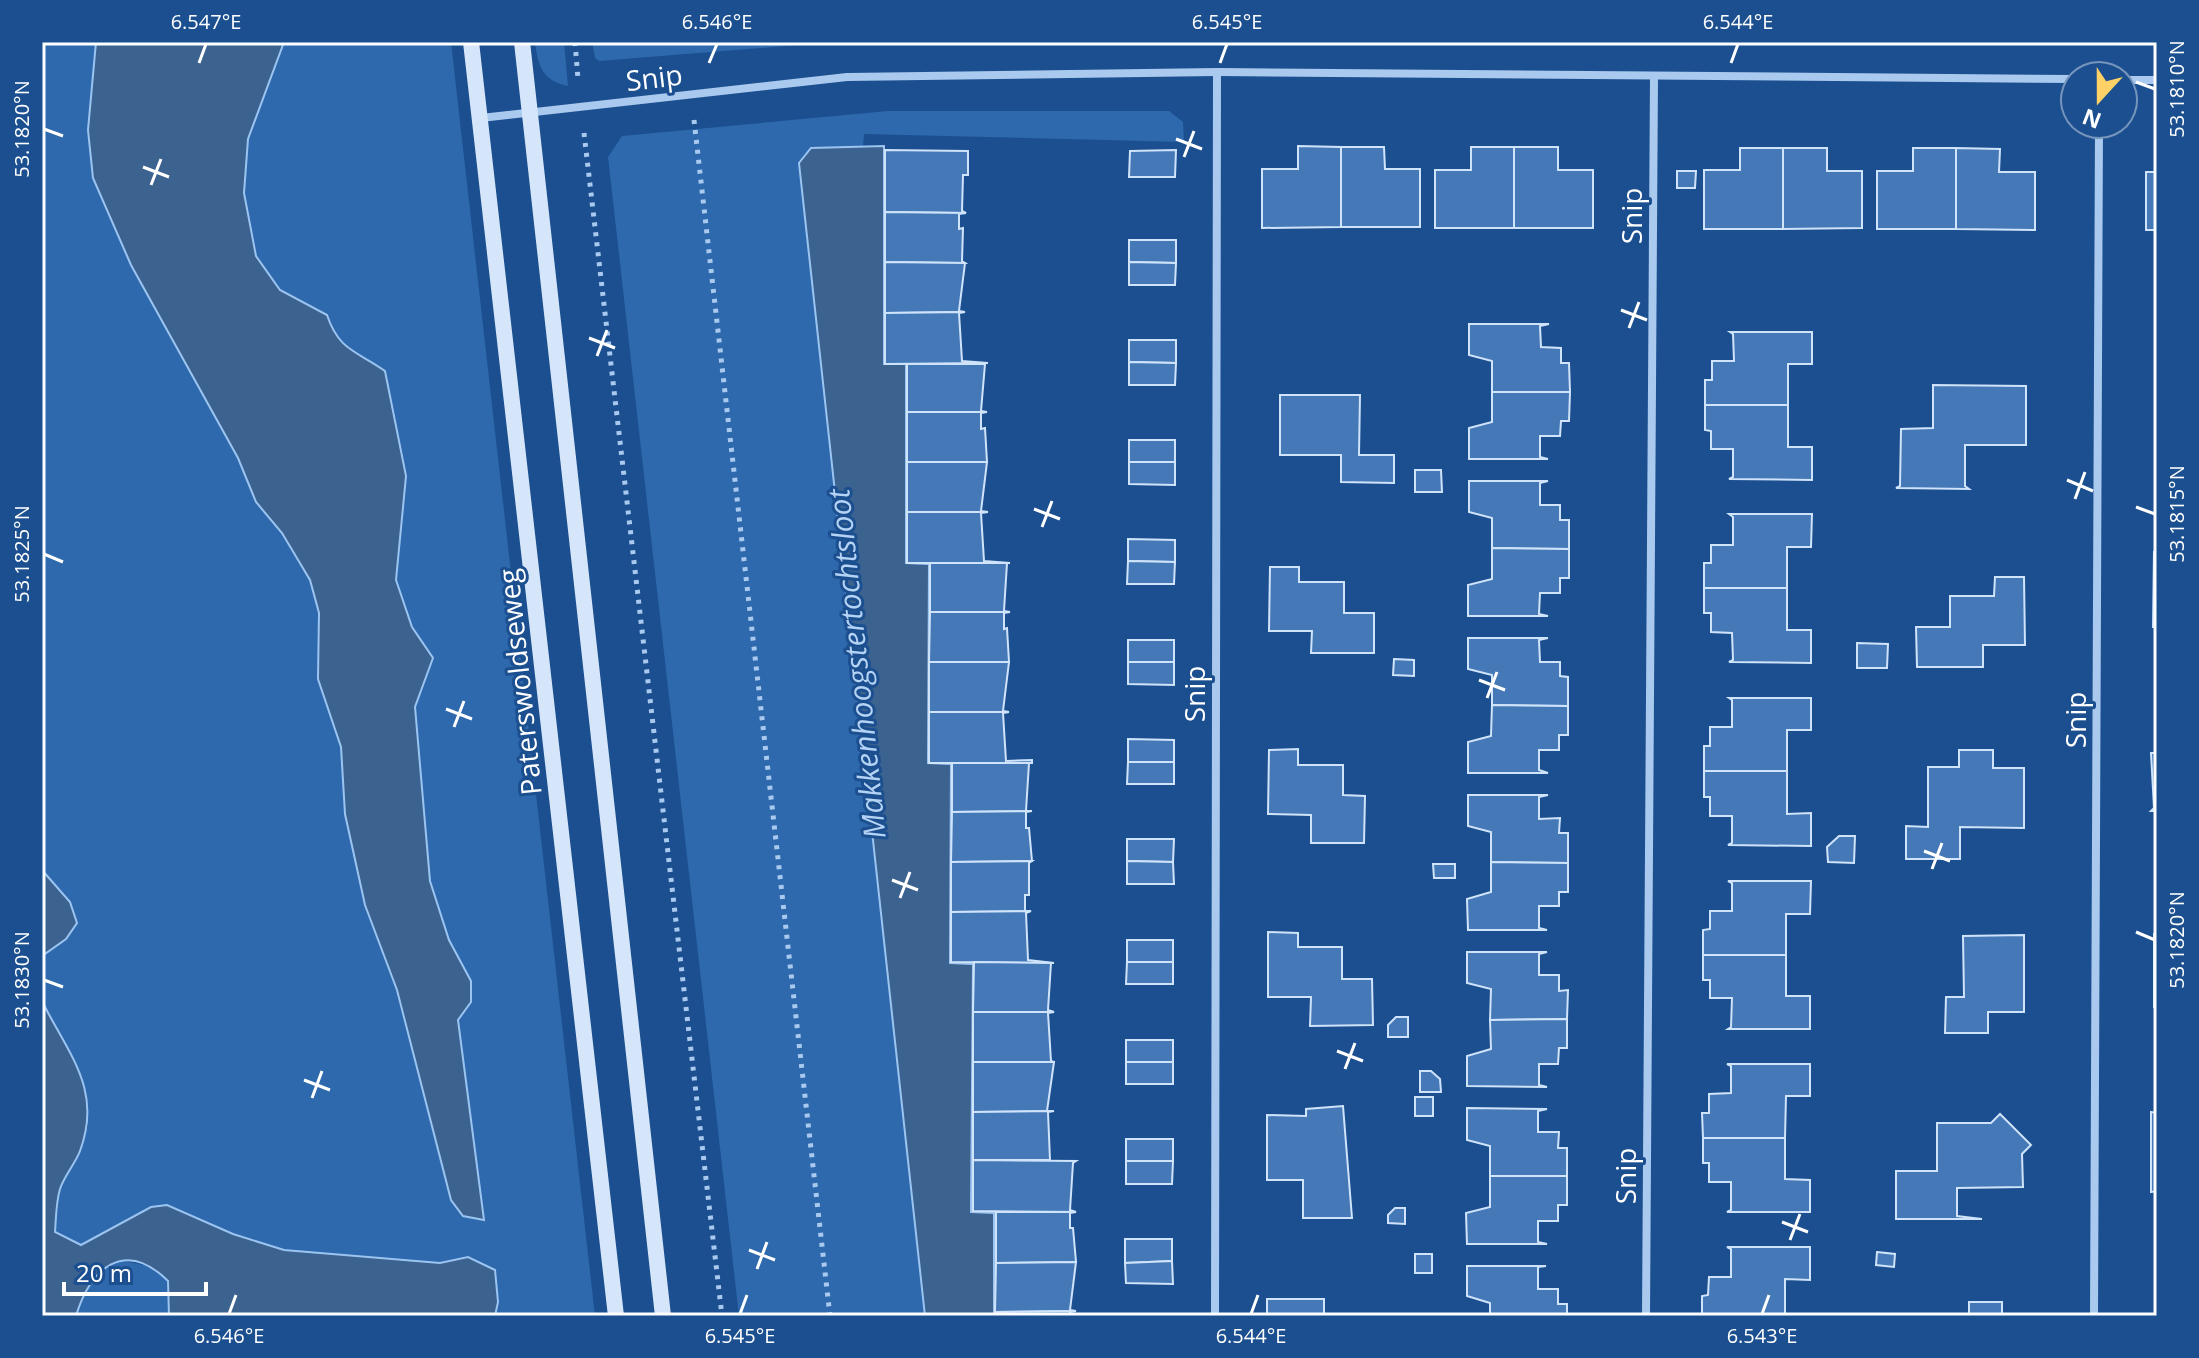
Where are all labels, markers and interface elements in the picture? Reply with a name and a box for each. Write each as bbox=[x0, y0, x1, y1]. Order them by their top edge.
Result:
text: 6.547°E bbox=[171, 8, 241, 35]
text: 6.546°E bbox=[682, 8, 752, 35]
text: 6.545°E bbox=[1192, 8, 1262, 35]
text: 6.544°E bbox=[1703, 8, 1773, 35]
text: 53.1810°N bbox=[2163, 40, 2190, 138]
street label: Snip bbox=[624, 55, 684, 99]
north arrow bbox=[2059, 60, 2139, 140]
text: 53.1820°N bbox=[8, 80, 35, 178]
text: N bbox=[2078, 102, 2105, 137]
street label: Snip bbox=[1612, 188, 1650, 244]
text: 53.1815°N bbox=[2163, 465, 2190, 563]
water label: Makkenhoogstertochtsloot bbox=[817, 486, 895, 841]
text: 53.1825°N bbox=[8, 505, 35, 603]
street label: Paterswoldseweg bbox=[488, 567, 550, 797]
street label: Snip bbox=[1175, 666, 1213, 722]
street label: Snip bbox=[2056, 692, 2094, 748]
text: 53.1820°N bbox=[2163, 891, 2190, 989]
text: 53.1830°N bbox=[8, 931, 35, 1029]
street label: Snip bbox=[1606, 1148, 1644, 1204]
scale bar bbox=[64, 1246, 206, 1296]
text: 20 m bbox=[76, 1256, 132, 1289]
text: 6.546°E bbox=[194, 1322, 264, 1349]
text: 6.545°E bbox=[705, 1322, 775, 1349]
text: 6.544°E bbox=[1216, 1322, 1286, 1349]
text: 6.543°E bbox=[1727, 1322, 1797, 1349]

